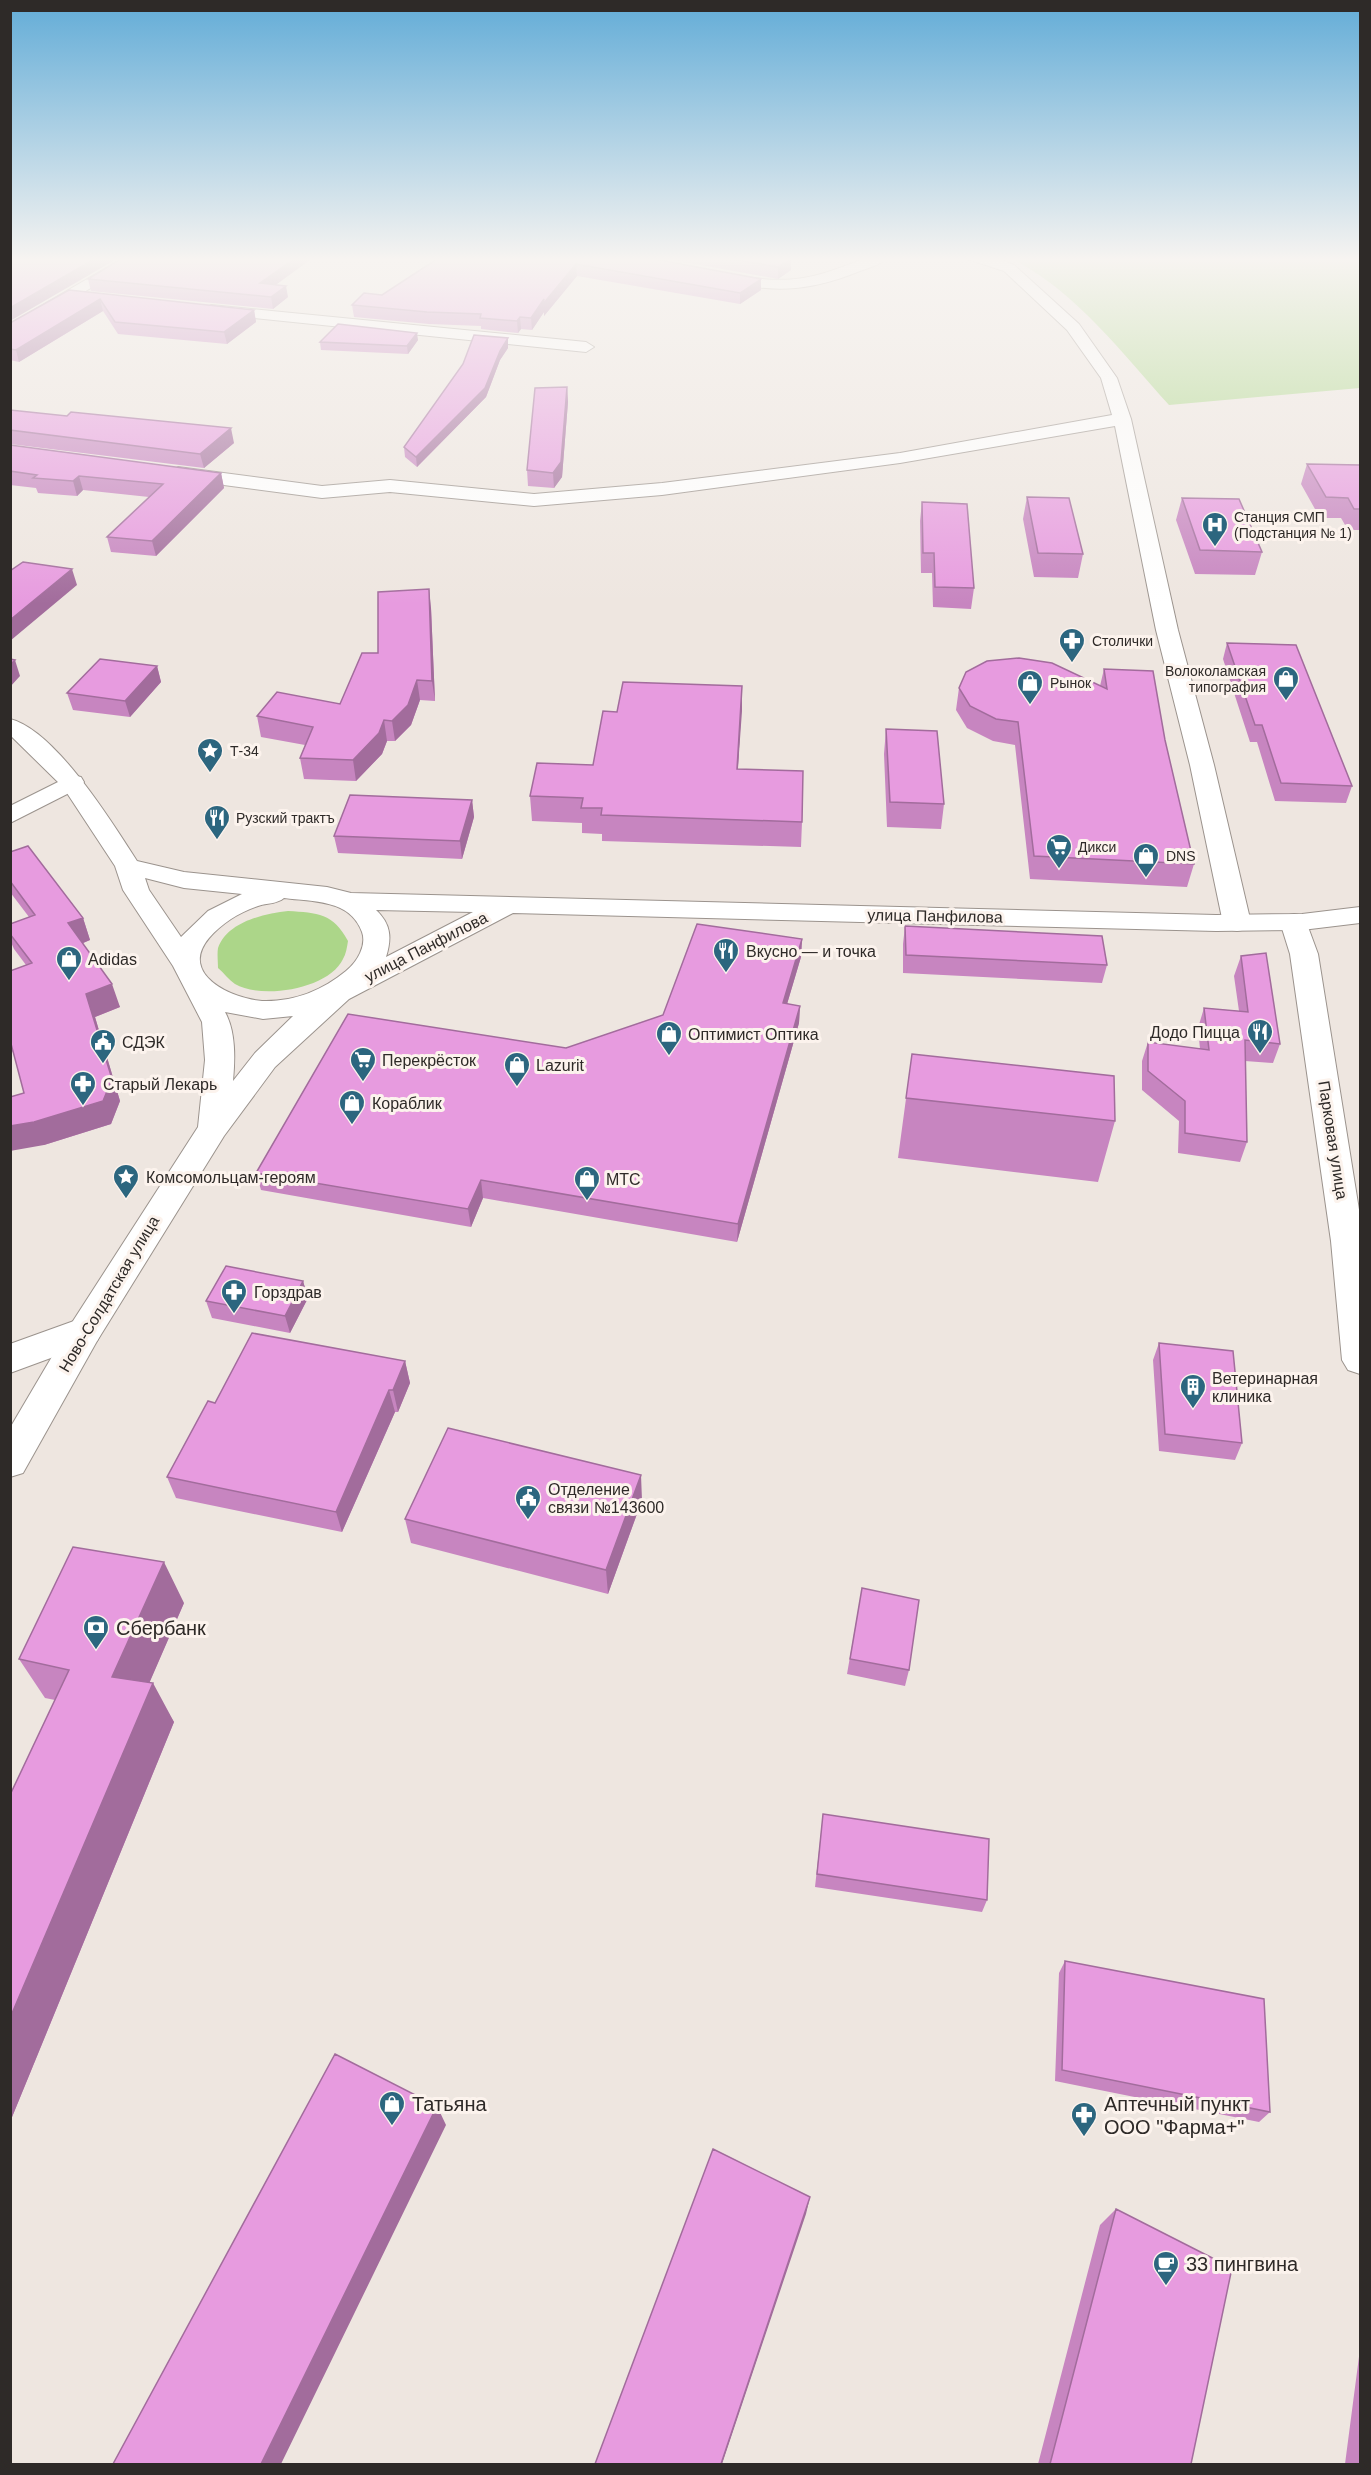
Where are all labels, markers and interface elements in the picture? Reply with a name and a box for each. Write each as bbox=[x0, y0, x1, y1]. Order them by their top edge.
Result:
place label: Станция СМП (Подстанция № 1) bbox=[1234, 509, 1352, 541]
hospital icon: Станция СМП (Подстанция № 1) bbox=[1200, 510, 1230, 548]
pharmacy icon: Столички bbox=[1057, 626, 1087, 664]
place label: Столички bbox=[1092, 633, 1153, 649]
place label: Волоколамская типография bbox=[1165, 663, 1266, 695]
shop icon: Волоколамская типография bbox=[1271, 664, 1301, 702]
shop icon: Рынок bbox=[1015, 668, 1045, 706]
place label: Рынок bbox=[1050, 675, 1092, 691]
place icon: Т-34 bbox=[195, 736, 225, 774]
place label: Т-34 bbox=[230, 743, 259, 759]
restaurant icon: Рузский трактъ bbox=[202, 803, 232, 841]
place label: Рузский трактъ bbox=[236, 810, 335, 826]
supermarket icon: Дикси bbox=[1044, 832, 1074, 870]
place label: Дикси bbox=[1078, 839, 1116, 855]
shop icon: DNS bbox=[1131, 841, 1161, 879]
place label: DNS bbox=[1166, 848, 1196, 864]
street label: улица Панфилова bbox=[867, 906, 1003, 926]
street label: улица Панфилова bbox=[362, 909, 490, 985]
restaurant icon: Вкусно — и точка bbox=[711, 936, 741, 974]
place label: Вкусно — и точка bbox=[746, 943, 876, 960]
shop icon: Adidas bbox=[54, 944, 84, 982]
place label: Adidas bbox=[88, 951, 137, 968]
restaurant icon: Додо Пицца bbox=[1245, 1017, 1275, 1055]
shop icon: Оптимист Оптика bbox=[654, 1019, 684, 1057]
place label: Додо Пицца bbox=[1150, 1024, 1240, 1041]
place label: Оптимист Оптика bbox=[688, 1026, 819, 1043]
public building icon: СДЭК bbox=[88, 1027, 118, 1065]
place label: СДЭК bbox=[122, 1034, 166, 1051]
supermarket icon: Перекрёсток bbox=[348, 1045, 378, 1083]
shop icon: Lazurit bbox=[502, 1050, 532, 1088]
place label: Перекрёсток bbox=[382, 1052, 477, 1069]
place label: Lazurit bbox=[536, 1057, 585, 1074]
pharmacy icon: Старый Лекарь bbox=[68, 1069, 98, 1107]
place label: Старый Лекарь bbox=[103, 1076, 217, 1093]
street label: Парковая улица bbox=[1315, 1080, 1351, 1201]
shop icon: Кораблик bbox=[337, 1088, 367, 1126]
place label: Кораблик bbox=[372, 1095, 443, 1112]
place icon: Комсомольцам-героям bbox=[111, 1162, 141, 1200]
shop icon: МТС bbox=[572, 1164, 602, 1202]
place label: Комсомольцам-героям bbox=[146, 1169, 316, 1186]
place label: МТС bbox=[606, 1171, 641, 1188]
street label: Ново-Солдатская улица bbox=[56, 1213, 162, 1375]
pharmacy icon: Горздрав bbox=[219, 1277, 249, 1315]
place label: Горздрав bbox=[254, 1284, 322, 1301]
place label: Ветеринарная клиника bbox=[1212, 1370, 1318, 1405]
building icon: Ветеринарная клиника bbox=[1178, 1372, 1208, 1410]
place label: Отделение связи №143600 bbox=[548, 1481, 664, 1516]
public building icon: Отделение связи №143600 bbox=[513, 1483, 543, 1521]
bank icon: Сбербанк bbox=[81, 1613, 111, 1651]
place label: Сбербанк bbox=[116, 1617, 206, 1639]
shop icon: Татьяна bbox=[377, 2089, 407, 2127]
place label: Татьяна bbox=[412, 2093, 487, 2115]
place label: Аптечный пункт ООО "Фарма+" bbox=[1104, 2093, 1250, 2138]
pharmacy icon: Аптечный пункт ООО "Фарма+" bbox=[1069, 2100, 1099, 2138]
cafe icon: 33 пингвина bbox=[1151, 2249, 1181, 2287]
place label: 33 пингвина bbox=[1186, 2253, 1299, 2275]

